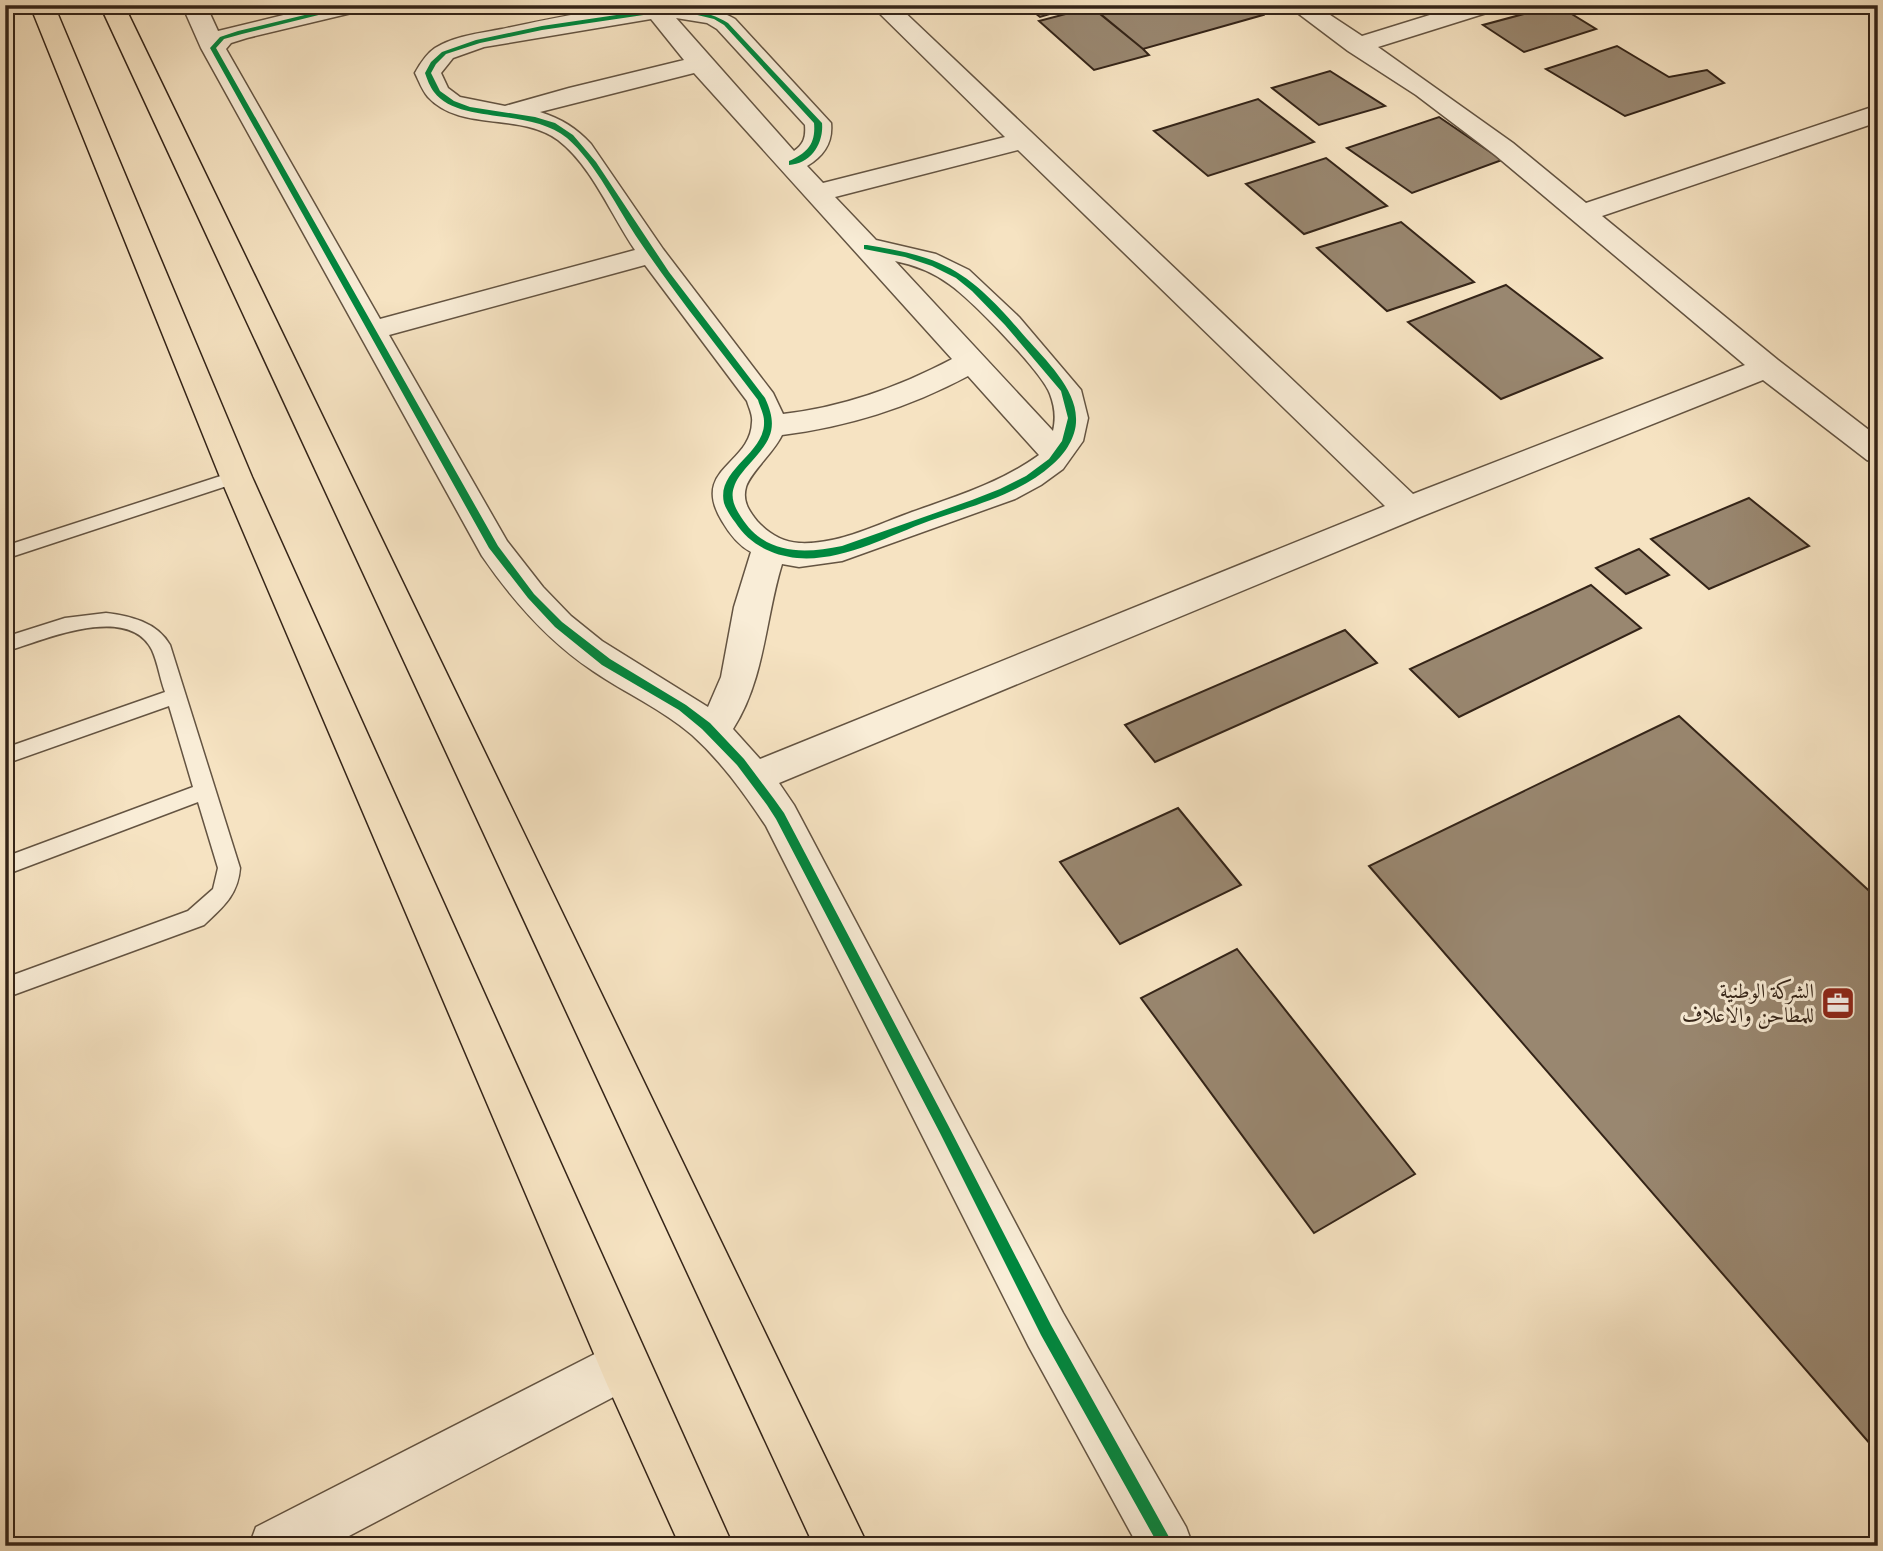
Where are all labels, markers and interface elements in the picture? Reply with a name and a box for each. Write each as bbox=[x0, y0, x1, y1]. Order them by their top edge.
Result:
place label: الشركة الوطنية للمطاحن والاعلاف bbox=[1682, 978, 1814, 1029]
office icon: الشركة الوطنية للمطاحن والاعلاف bbox=[1819, 984, 1857, 1022]

